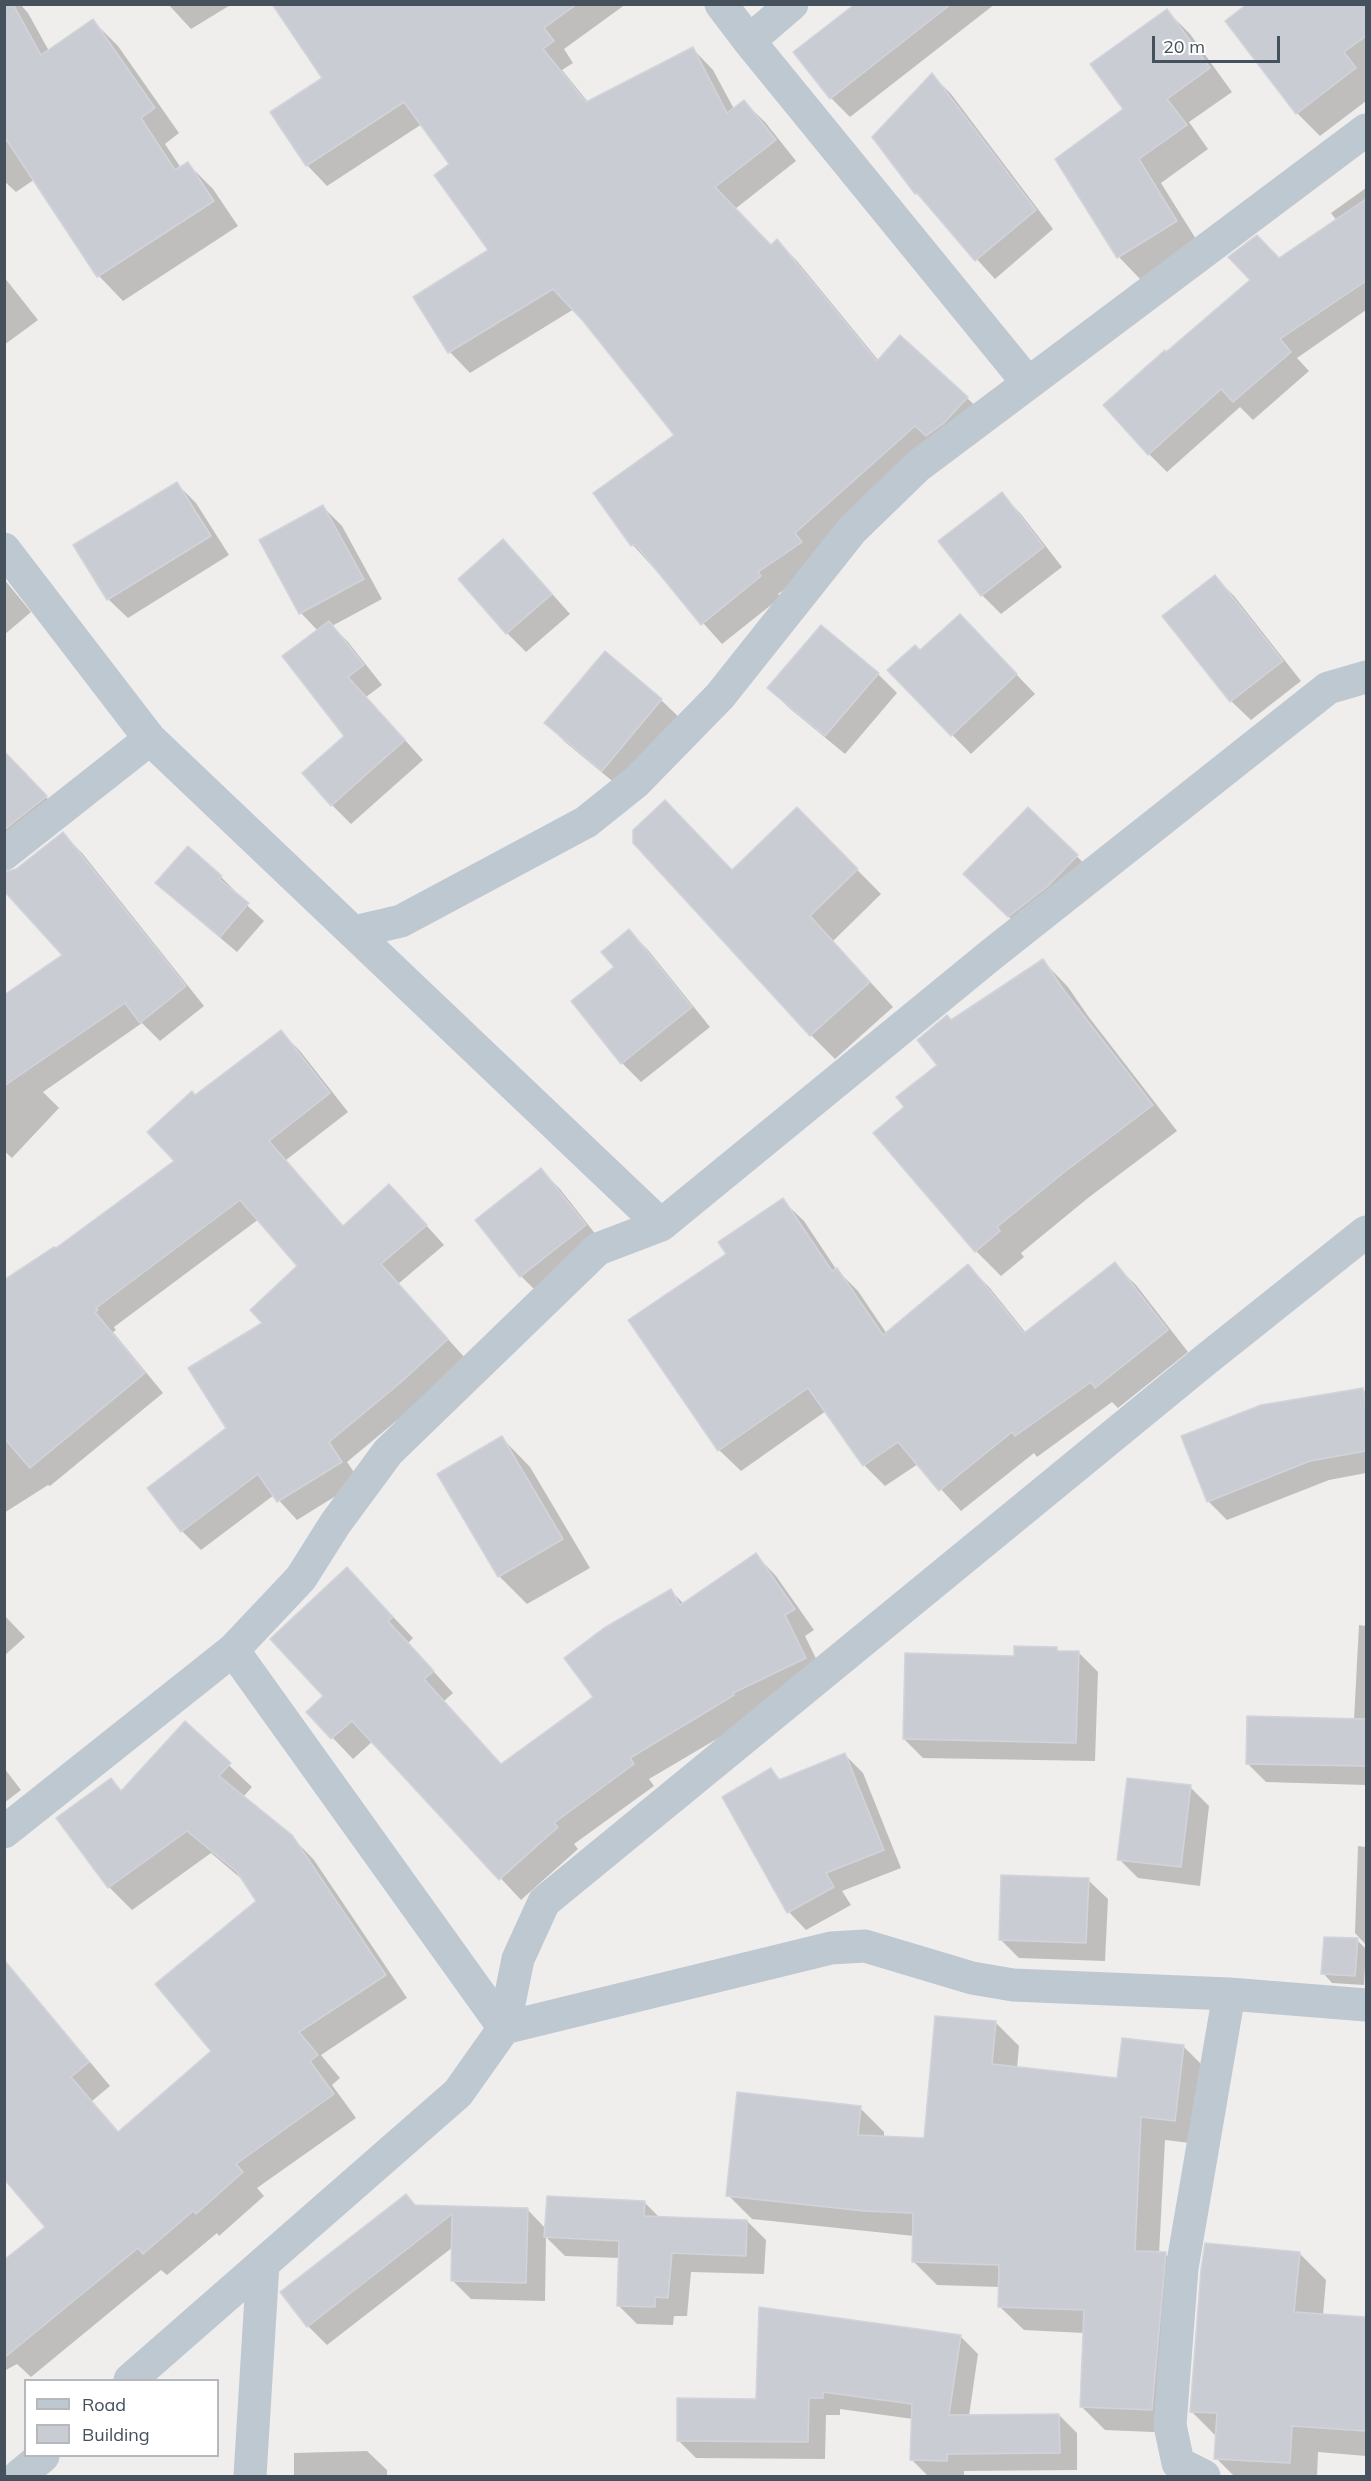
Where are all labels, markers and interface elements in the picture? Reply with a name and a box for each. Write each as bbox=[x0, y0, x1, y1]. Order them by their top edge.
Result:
scale bar bbox=[1155, 24, 1282, 62]
text: 20 m bbox=[1163, 35, 1205, 58]
legend bbox=[24, 2379, 219, 2457]
text: Road bbox=[82, 2393, 126, 2416]
text: Building bbox=[82, 2423, 150, 2446]

